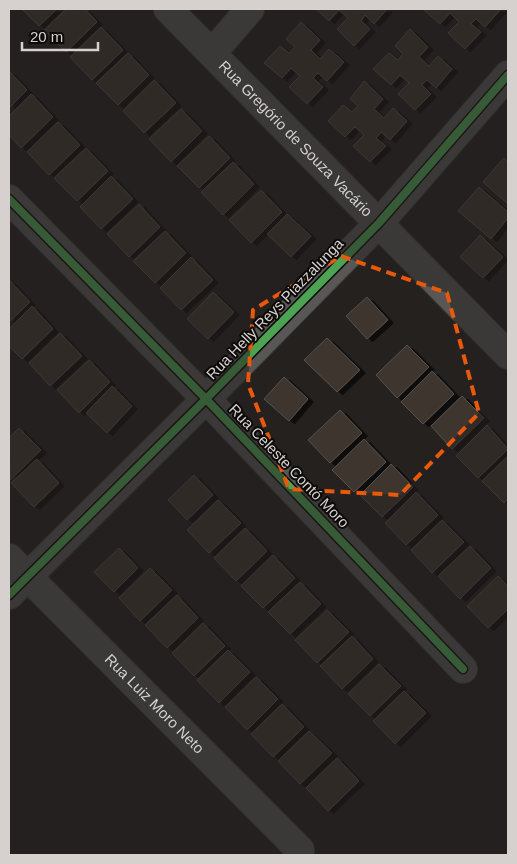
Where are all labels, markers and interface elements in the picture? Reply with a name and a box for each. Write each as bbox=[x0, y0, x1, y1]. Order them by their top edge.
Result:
scale bar bbox=[22, 20, 99, 52]
text: 20 m bbox=[30, 28, 63, 45]
street label: Rua Gregório de Souza Vacário bbox=[216, 57, 376, 220]
street label: Rua Helly Reys Piazzalunga bbox=[203, 234, 347, 383]
street label: Rua Celeste Contó Moro bbox=[226, 400, 353, 531]
street label: Rua Luiz Moro Neto bbox=[102, 650, 208, 757]

